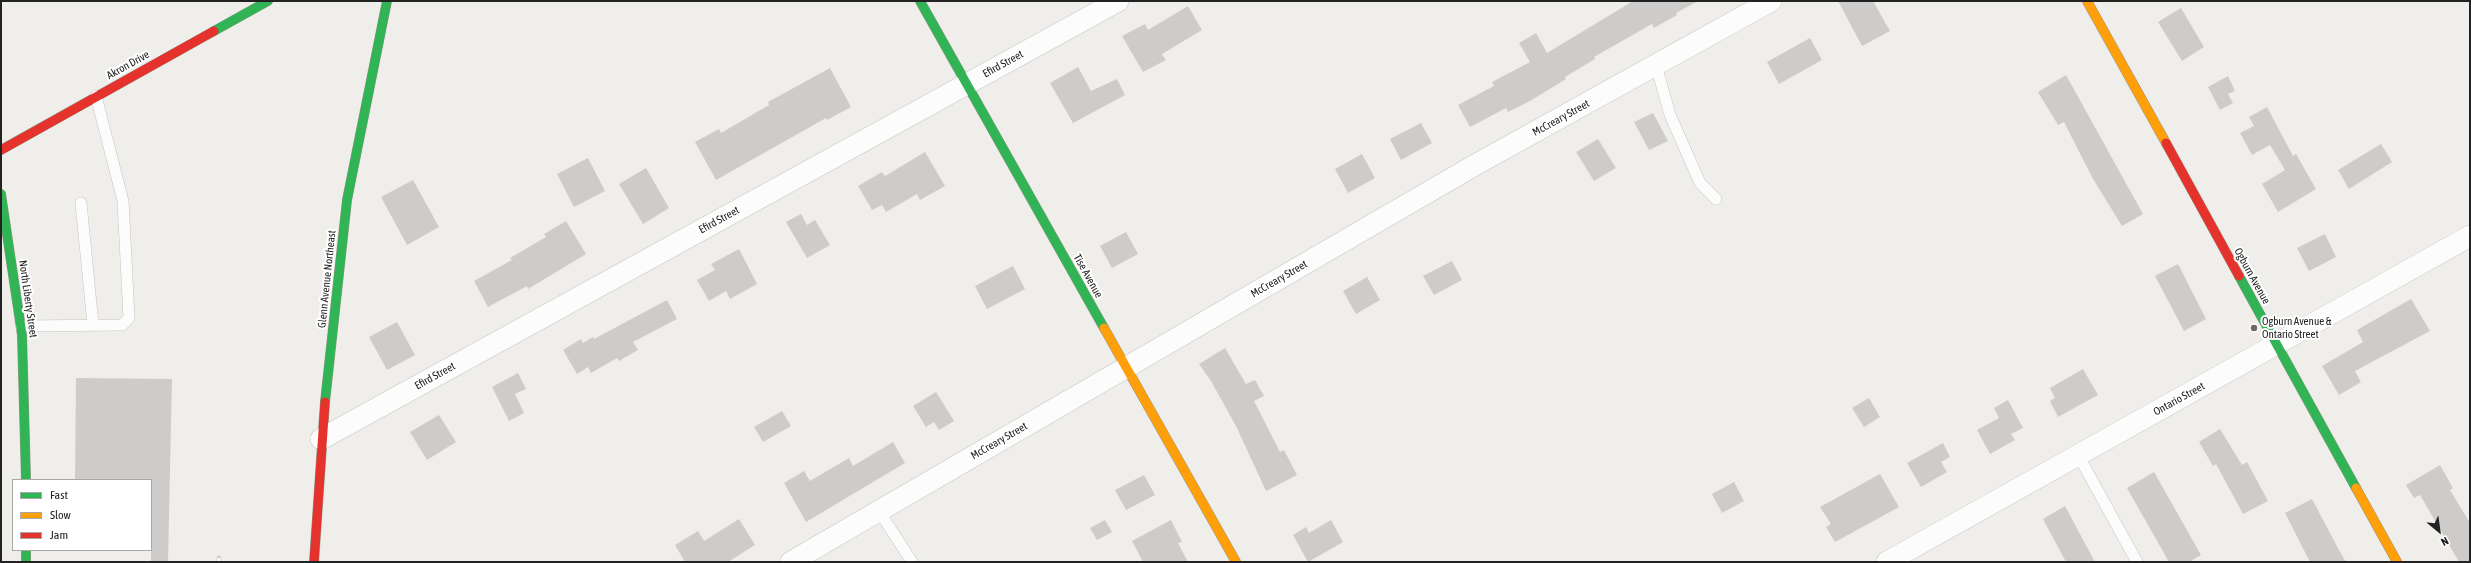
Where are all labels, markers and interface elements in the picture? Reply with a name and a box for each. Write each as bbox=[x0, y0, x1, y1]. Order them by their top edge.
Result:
street label: Efird Street bbox=[980, 47, 1026, 81]
street label: Akron Drive bbox=[104, 48, 152, 82]
street label: McCreary Street bbox=[1530, 97, 1592, 139]
street label: Efird Street bbox=[696, 203, 742, 237]
street label: Glenn Avenue Northeast bbox=[315, 229, 339, 329]
street label: Ogburn Avenue bbox=[2231, 246, 2273, 306]
street label: Tise Avenue bbox=[1071, 252, 1105, 300]
street label: McCreary Street bbox=[1248, 257, 1310, 301]
street label: North Liberty Street bbox=[16, 259, 40, 339]
place label: Ogburn Avenue & Ontario Street bbox=[2262, 315, 2331, 341]
marker: Ogburn Avenue & Ontario Street bbox=[2249, 323, 2259, 333]
street label: Efird Street bbox=[412, 359, 458, 393]
street label: Ontario Street bbox=[2151, 380, 2207, 418]
street label: McCreary Street bbox=[968, 419, 1030, 463]
legend bbox=[12, 479, 152, 551]
text: Fast bbox=[50, 488, 68, 502]
text: Slow bbox=[50, 508, 71, 522]
north arrow bbox=[2419, 511, 2459, 551]
text: Jam bbox=[50, 528, 68, 542]
text: N bbox=[2439, 535, 2451, 548]

